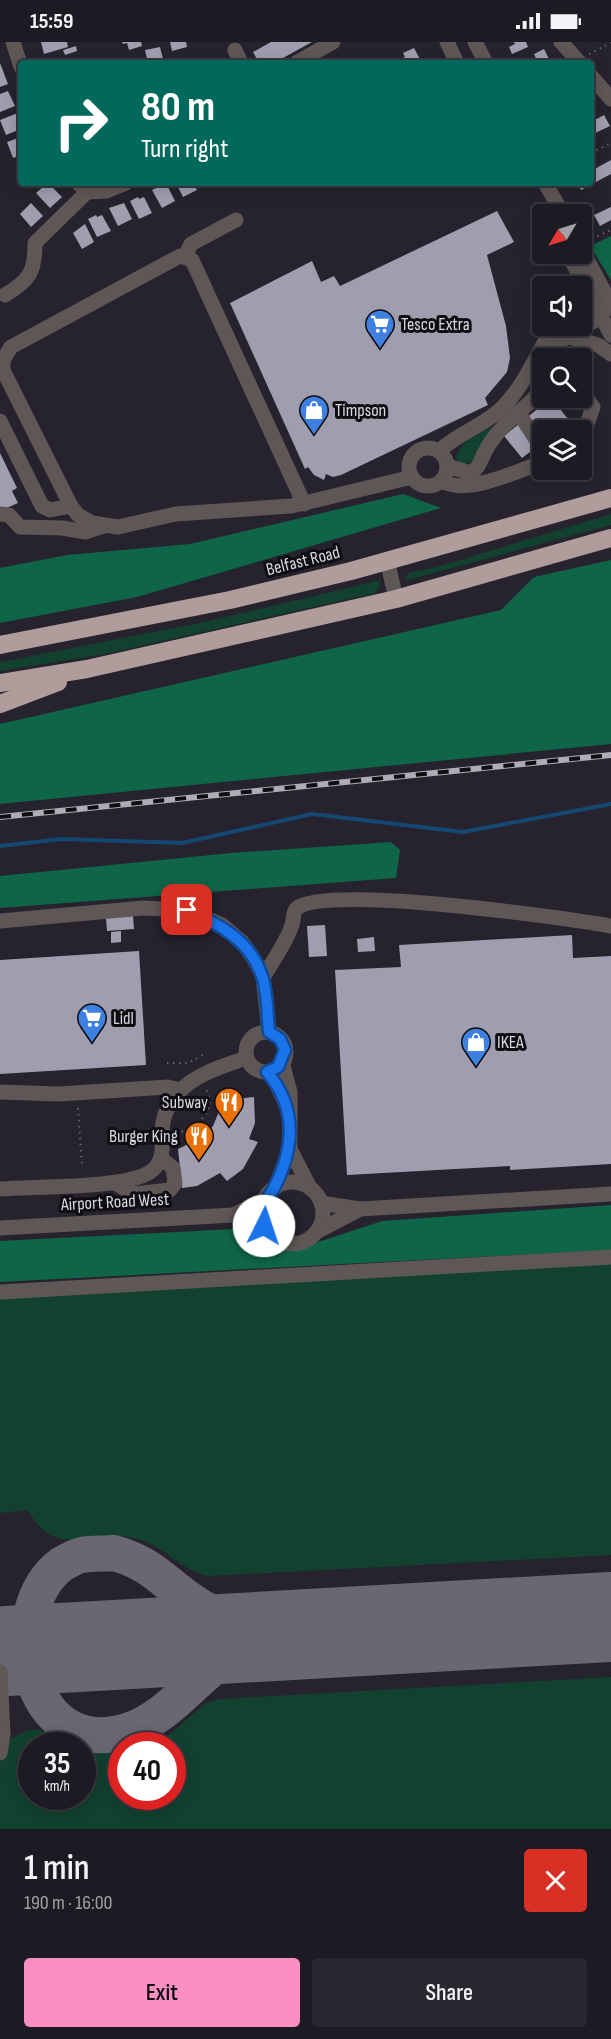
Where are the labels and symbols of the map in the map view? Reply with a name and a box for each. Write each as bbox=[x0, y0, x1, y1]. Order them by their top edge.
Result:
north arrow bbox=[532, 204, 592, 264]
supermarket icon: Tesco Extra bbox=[364, 308, 396, 350]
place label: Tesco Extra bbox=[401, 314, 470, 335]
shop icon: Timpson bbox=[298, 394, 330, 436]
place label: Timpson bbox=[335, 400, 386, 421]
street label: Belfast Road bbox=[264, 542, 342, 580]
pin bbox=[161, 884, 212, 935]
supermarket icon: Lidl bbox=[76, 1002, 108, 1044]
place label: Lidl bbox=[113, 1008, 134, 1029]
shop icon: IKEA bbox=[460, 1026, 492, 1068]
place label: IKEA bbox=[497, 1032, 524, 1053]
restaurant icon: Subway bbox=[213, 1086, 245, 1128]
place label: Subway bbox=[162, 1092, 208, 1113]
restaurant icon: Burger King bbox=[183, 1120, 215, 1162]
place label: Burger King bbox=[109, 1126, 178, 1147]
street label: Airport Road West bbox=[59, 1189, 170, 1215]
position arrow bbox=[232, 1194, 296, 1258]
speed limit sign: 40 bbox=[108, 1732, 186, 1810]

